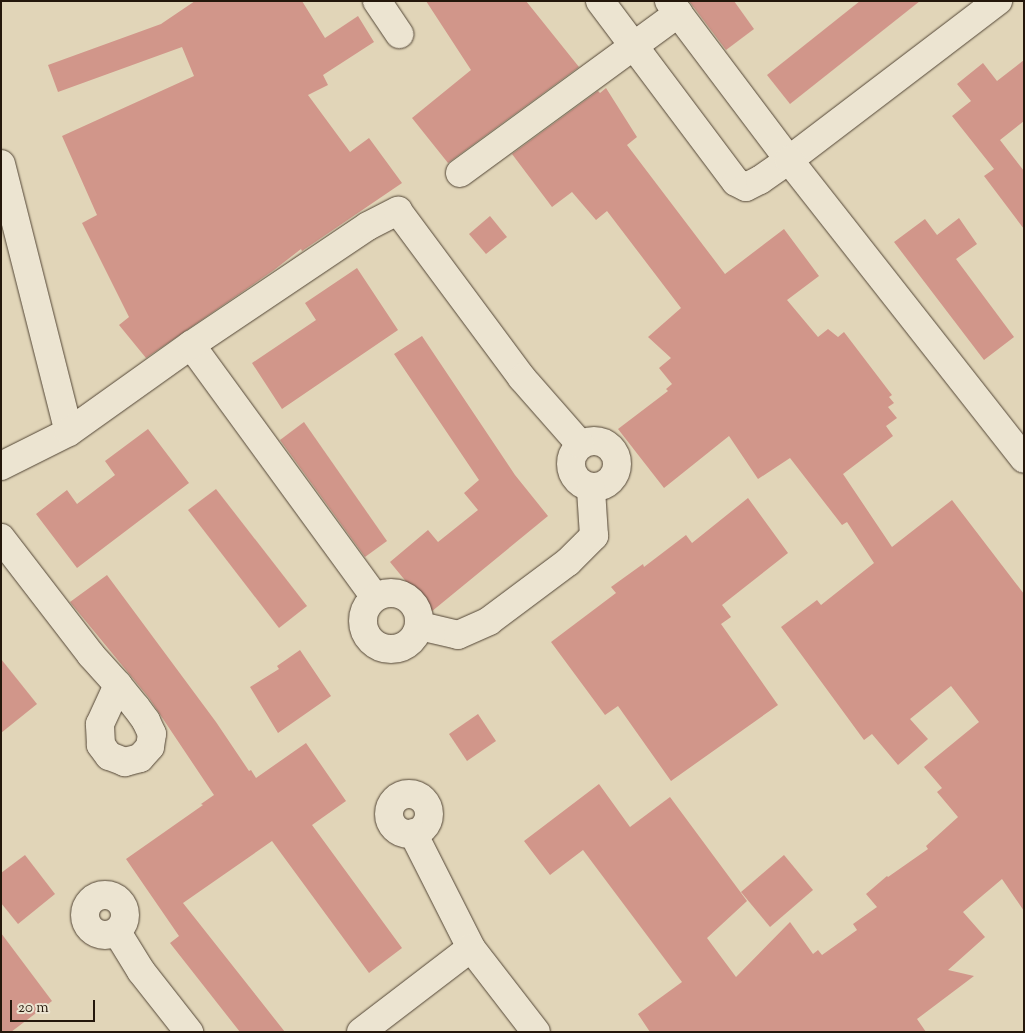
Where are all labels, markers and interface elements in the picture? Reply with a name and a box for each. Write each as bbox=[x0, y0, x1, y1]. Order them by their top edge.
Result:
scale bar bbox=[12, 990, 98, 1022]
text: 20 m bbox=[18, 998, 49, 1019]

